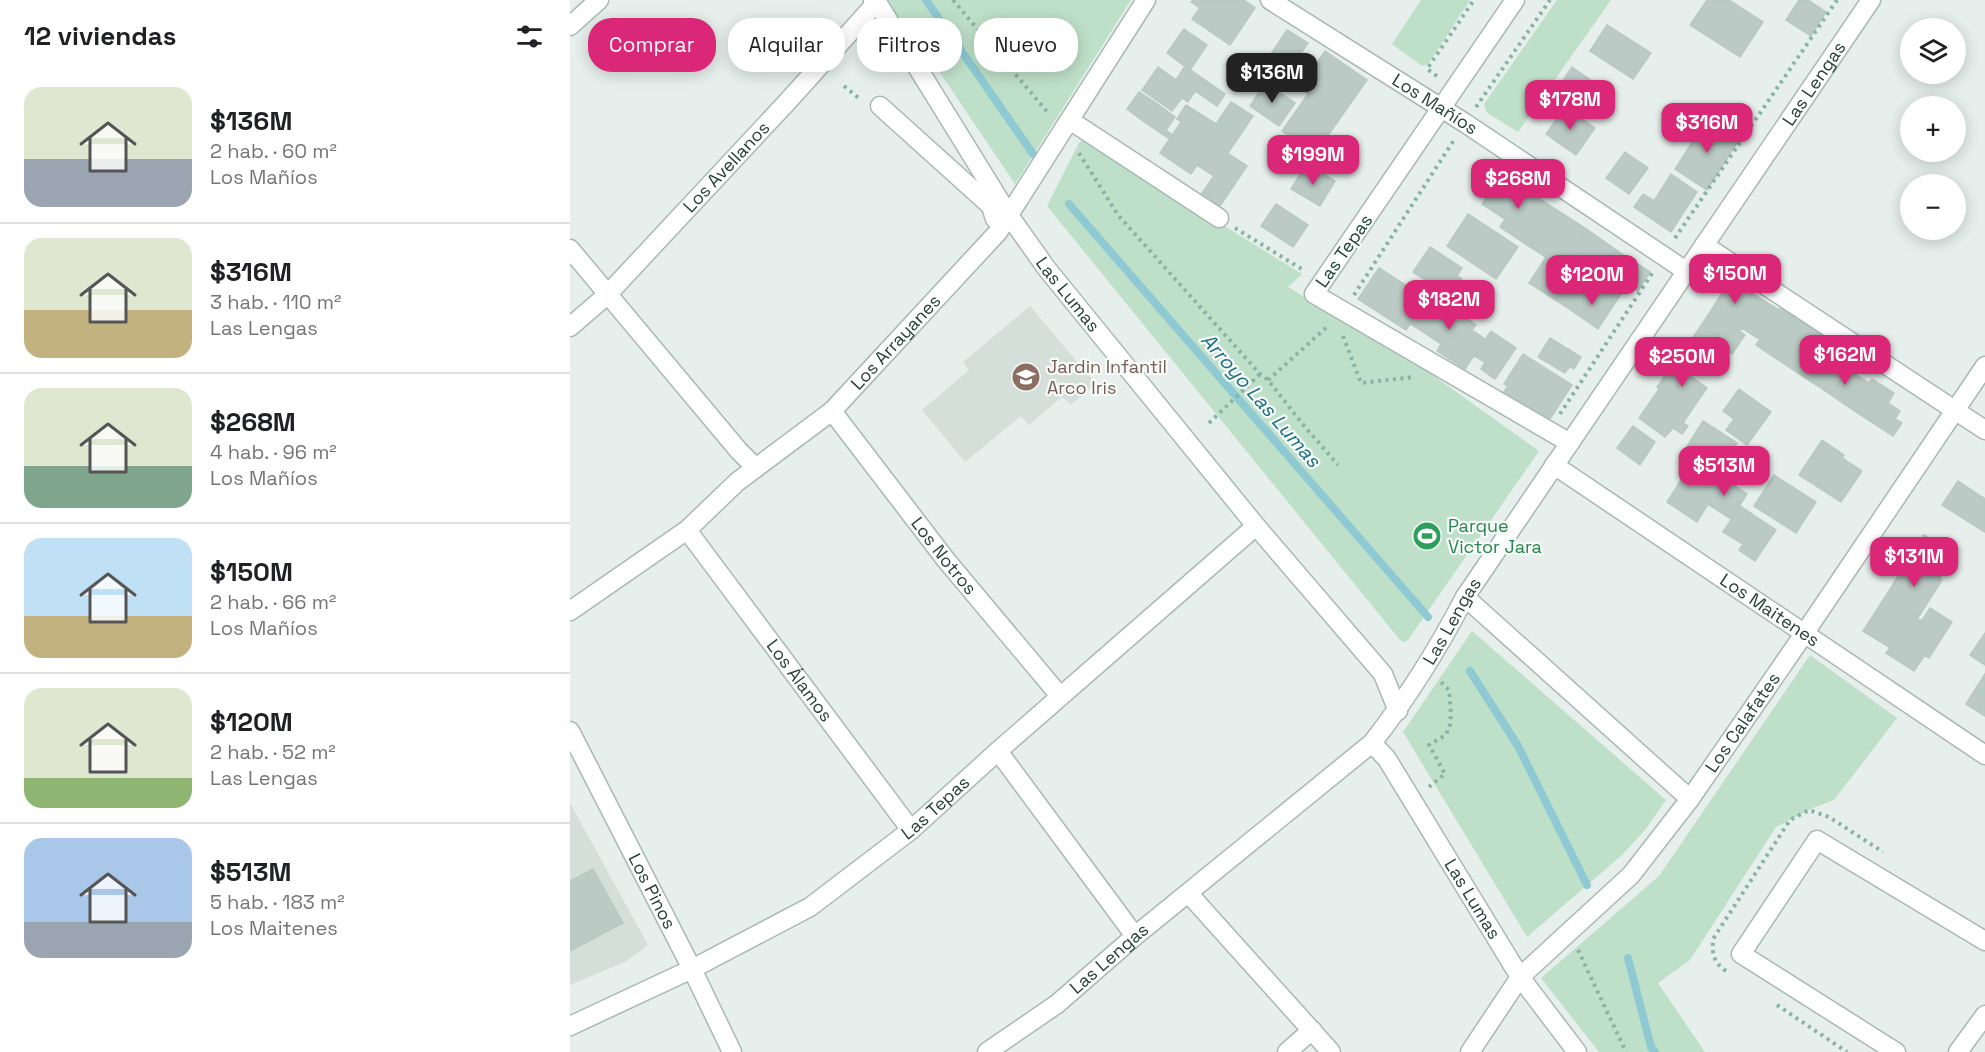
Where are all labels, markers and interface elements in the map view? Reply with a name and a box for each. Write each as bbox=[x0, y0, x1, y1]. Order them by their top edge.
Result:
chip: Comprar bbox=[588, 18, 716, 72]
chip: Alquilar bbox=[728, 18, 845, 72]
chip: Filtros bbox=[857, 18, 962, 72]
chip: Nuevo bbox=[974, 18, 1078, 72]
map controls bbox=[1900, 18, 1966, 240]
button: layers bbox=[1900, 18, 1966, 84]
text: 12 viviendas bbox=[24, 19, 176, 53]
icon: filters bbox=[513, 20, 546, 53]
street label: Las Lengas bbox=[1777, 37, 1850, 130]
pin: $136M bbox=[1230, 53, 1314, 104]
text: $136M bbox=[1240, 59, 1304, 85]
street label: Los Mañíos bbox=[1388, 68, 1482, 139]
pin: $178M bbox=[1528, 80, 1612, 131]
text: $178M bbox=[1539, 86, 1601, 112]
button: + bbox=[1900, 96, 1966, 162]
pin: $316M bbox=[1665, 103, 1749, 154]
text: $136M bbox=[210, 104, 292, 138]
text: $316M bbox=[1676, 109, 1738, 135]
icon: home bbox=[72, 111, 144, 183]
street label: Los Avellanos bbox=[678, 116, 774, 217]
pin: $199M bbox=[1271, 135, 1355, 186]
text: 2 hab. · 60 m² bbox=[210, 138, 337, 164]
text: $199M bbox=[1281, 141, 1345, 167]
pin: $268M bbox=[1476, 159, 1560, 210]
text: Los Mañíos bbox=[210, 164, 318, 190]
text: $268M bbox=[1485, 165, 1551, 191]
button: − bbox=[1900, 174, 1966, 240]
street label: Las Tepas bbox=[1310, 209, 1377, 292]
street label: Las Lumas bbox=[1031, 252, 1106, 336]
pin: $150M bbox=[1693, 254, 1777, 305]
text: $316M bbox=[210, 255, 292, 289]
pin: $120M bbox=[1550, 255, 1634, 306]
text: $150M bbox=[1703, 260, 1767, 286]
text: $120M bbox=[1560, 261, 1624, 287]
icon: home bbox=[72, 262, 144, 334]
pin: $182M bbox=[1407, 280, 1491, 331]
text: $182M bbox=[1418, 286, 1480, 312]
text: 3 hab. · 110 m² bbox=[210, 289, 341, 315]
street label: Los Arrayanes bbox=[845, 289, 945, 394]
text: Las Lengas bbox=[210, 315, 318, 341]
water label: Arroyo Las Lumas bbox=[1196, 327, 1327, 474]
pin: $162M bbox=[1803, 335, 1887, 386]
pin: $250M bbox=[1640, 337, 1724, 388]
text: $162M bbox=[1814, 341, 1876, 367]
text: $250M bbox=[1649, 343, 1715, 369]
place label: Jardin Infantil Arco Iris bbox=[1047, 355, 1167, 399]
school or university icon: Jardin Infantil Arco Iris bbox=[1010, 361, 1042, 393]
text: $268M bbox=[210, 405, 296, 439]
icon: home bbox=[72, 412, 144, 484]
text: 4 hab. · 96 m² bbox=[210, 439, 337, 465]
pin: $513M bbox=[1682, 446, 1766, 497]
text: $513M bbox=[1693, 452, 1755, 478]
text: Los Mañíos bbox=[210, 465, 318, 491]
street label: Los Notros bbox=[906, 512, 982, 599]
place label: Parque Victor Jara bbox=[1448, 514, 1542, 558]
sports icon: Parque Victor Jara bbox=[1411, 520, 1443, 552]
pin: $131M bbox=[1872, 537, 1956, 588]
text: $131M bbox=[1884, 543, 1944, 569]
text: $150M bbox=[210, 555, 293, 589]
icon: home bbox=[72, 562, 144, 634]
street label: Los Maitenes bbox=[1716, 568, 1824, 651]
street label: Las Lengas bbox=[1417, 573, 1486, 669]
text: 2 hab. · 66 m² bbox=[210, 589, 336, 615]
text: Los Mañíos bbox=[210, 615, 318, 641]
street label: Los Álamos bbox=[762, 635, 838, 726]
street label: Los Calafates bbox=[1700, 668, 1785, 777]
text: $120M bbox=[210, 705, 293, 739]
icon: home bbox=[72, 712, 144, 784]
text: 2 hab. · 52 m² bbox=[210, 739, 336, 765]
text: Las Lengas bbox=[210, 765, 318, 791]
street label: Las Tepas bbox=[896, 770, 974, 844]
street label: Los Pinos bbox=[624, 849, 681, 933]
street label: Las Lumas bbox=[1440, 854, 1506, 943]
text: $513M bbox=[210, 855, 291, 889]
icon: home bbox=[72, 862, 144, 934]
text: 5 hab. · 183 m² bbox=[210, 889, 345, 915]
text: Los Maitenes bbox=[210, 915, 338, 941]
street label: Las Lengas bbox=[1065, 918, 1153, 999]

